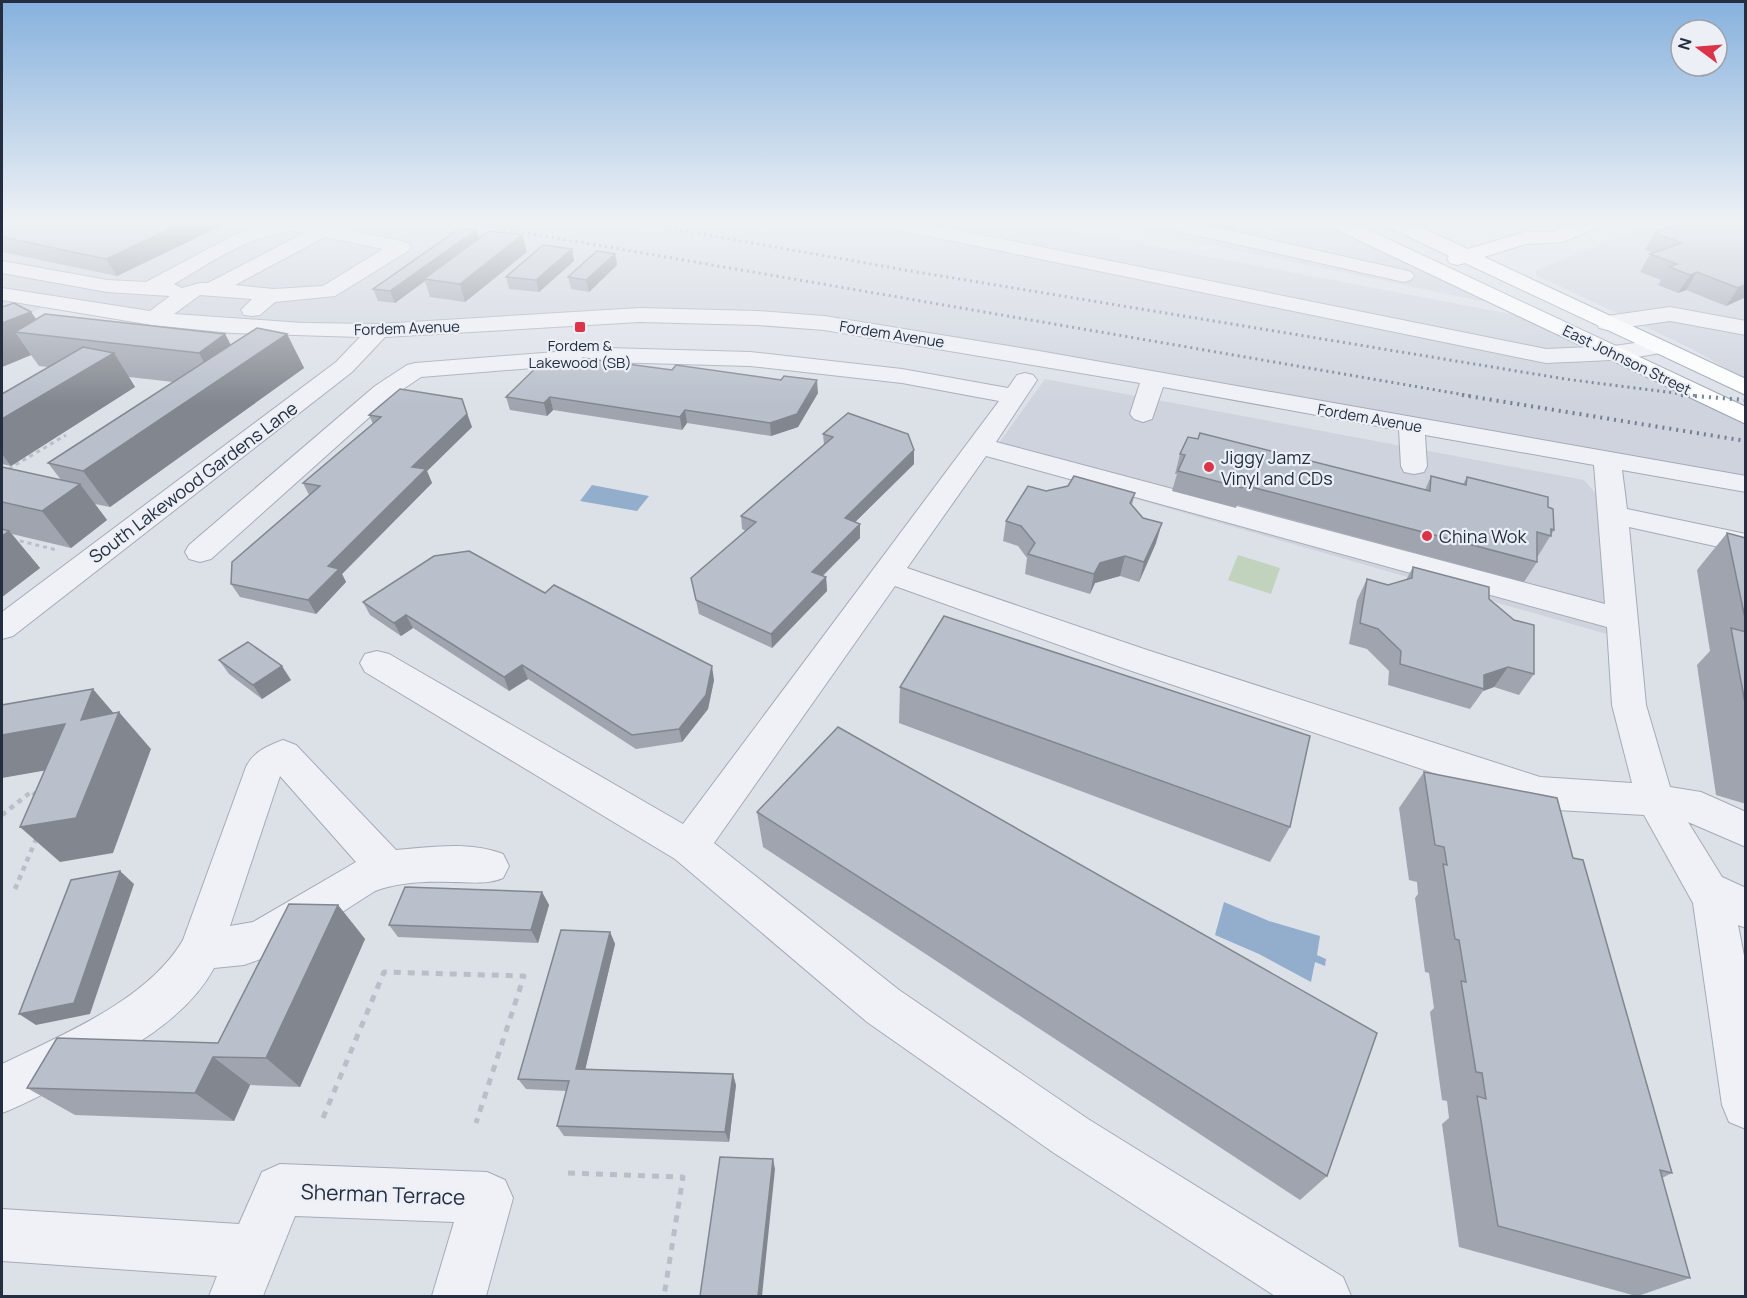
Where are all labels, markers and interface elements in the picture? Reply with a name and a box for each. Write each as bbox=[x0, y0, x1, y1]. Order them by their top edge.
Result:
north arrow bbox=[1669, 18, 1729, 78]
text: N bbox=[1672, 35, 1697, 52]
street label: Fordem Avenue bbox=[838, 315, 946, 353]
street label: Fordem Avenue bbox=[354, 316, 461, 340]
marker: Fordem & Lakewood (SB) bbox=[573, 320, 587, 334]
street label: East Johnson Street bbox=[1559, 320, 1695, 400]
place label: Fordem & Lakewood (SB) bbox=[528, 335, 632, 373]
street label: South Lakewood Gardens Lane bbox=[84, 396, 302, 568]
street label: Fordem Avenue bbox=[1316, 398, 1424, 438]
place label: Jiggy Jamz Vinyl and CDs bbox=[1221, 445, 1333, 490]
marker: Jiggy Jamz Vinyl and CDs bbox=[1202, 460, 1216, 474]
place label: China Wok bbox=[1439, 524, 1527, 548]
marker: China Wok bbox=[1420, 529, 1434, 543]
street label: Sherman Terrace bbox=[300, 1177, 466, 1211]

